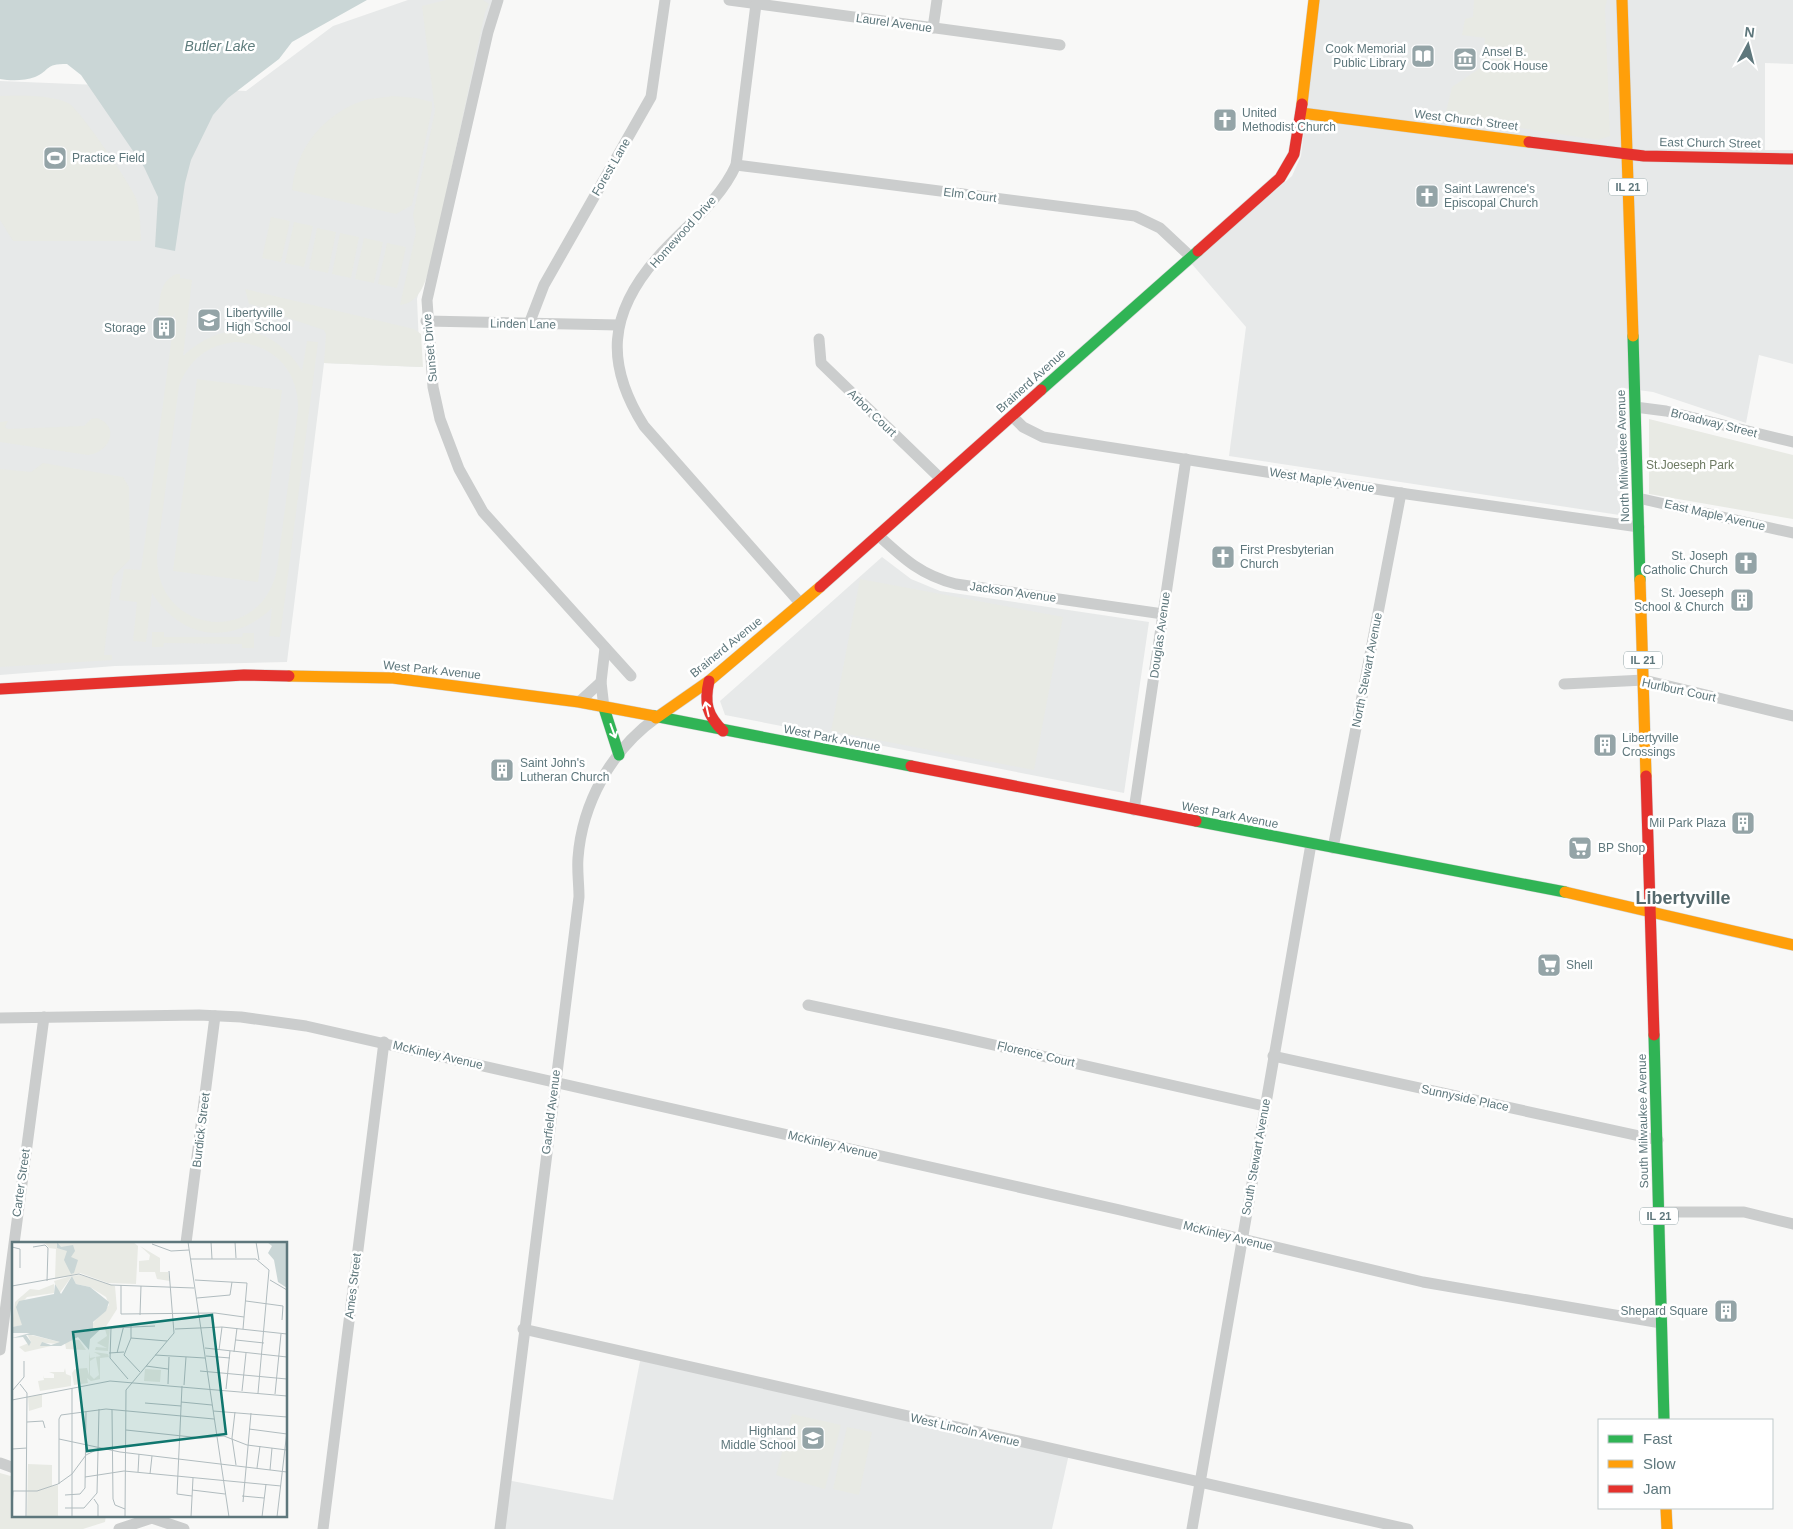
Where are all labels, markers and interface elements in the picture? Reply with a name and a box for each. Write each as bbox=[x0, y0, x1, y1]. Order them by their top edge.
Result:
street label: Laurel Avenue bbox=[855, 11, 933, 35]
north arrow bbox=[1723, 20, 1773, 70]
text: N bbox=[1744, 24, 1756, 41]
water label: Butler Lake bbox=[185, 38, 256, 54]
place label: Cook Memorial Public Library bbox=[1325, 42, 1406, 70]
library icon: Cook Memorial Public Library bbox=[1410, 43, 1436, 69]
place label: Ansel B. Cook House bbox=[1482, 45, 1548, 73]
museum icon: Ansel B. Cook House bbox=[1452, 46, 1478, 72]
place label: United Methodist Church bbox=[1242, 106, 1336, 134]
church icon: United Methodist Church bbox=[1212, 107, 1238, 133]
street label: West Church Street bbox=[1413, 107, 1519, 133]
street label: Forest Lane bbox=[589, 135, 633, 198]
street label: East Church Street bbox=[1659, 135, 1761, 151]
sports icon: Practice Field bbox=[42, 145, 68, 171]
place label: Practice Field bbox=[72, 151, 145, 165]
road number: IL 21 bbox=[1609, 178, 1647, 196]
place label: Saint Lawrence's Episcopal Church bbox=[1444, 182, 1538, 210]
church icon: Saint Lawrence's Episcopal Church bbox=[1414, 183, 1440, 209]
street label: Elm Court bbox=[943, 185, 998, 205]
street label: Homewood Drive bbox=[647, 193, 719, 271]
place label: Libertyville High School bbox=[226, 306, 291, 334]
school or university icon: Libertyville High School bbox=[196, 307, 222, 333]
street label: Sunset Drive bbox=[420, 313, 440, 383]
building icon: Storage bbox=[151, 315, 177, 341]
street label: Linden Lane bbox=[490, 316, 556, 332]
place label: Storage bbox=[104, 321, 146, 335]
street label: Brainerd Avenue bbox=[993, 346, 1069, 416]
street label: Arbor Court bbox=[845, 386, 900, 440]
street label: North Milwaukee Avenue bbox=[1614, 389, 1632, 522]
street label: Broadway Street bbox=[1669, 405, 1759, 441]
park label: St.Joeseph Park bbox=[1646, 458, 1735, 472]
street label: West Maple Avenue bbox=[1268, 465, 1376, 495]
street label: East Maple Avenue bbox=[1663, 497, 1767, 533]
place label: First Presbyterian Church bbox=[1240, 543, 1334, 571]
church icon: First Presbyterian Church bbox=[1210, 544, 1236, 570]
place label: St. Joseph Catholic Church bbox=[1643, 549, 1728, 577]
church icon: St. Joseph Catholic Church bbox=[1733, 550, 1759, 576]
street label: Jackson Avenue bbox=[969, 579, 1057, 605]
place label: St. Joeseph School & Church bbox=[1634, 586, 1724, 614]
building icon: St. Joeseph School & Church bbox=[1729, 587, 1755, 613]
street label: Douglas Avenue bbox=[1147, 591, 1173, 679]
street label: North Stewart Avenue bbox=[1349, 611, 1385, 729]
street label: Brainerd Avenue bbox=[687, 614, 765, 680]
road number: IL 21 bbox=[1624, 652, 1662, 668]
street label: West Park Avenue bbox=[382, 658, 482, 682]
street label: Hurlburt Court bbox=[1641, 675, 1718, 705]
one-way arrow bbox=[702, 702, 711, 718]
street label: West Park Avenue bbox=[782, 722, 882, 754]
one-way arrow bbox=[609, 723, 618, 739]
place label: Libertyville Crossings bbox=[1622, 731, 1679, 759]
building icon: Libertyville Crossings bbox=[1592, 732, 1618, 758]
place label: Saint John's Lutheran Church bbox=[520, 756, 609, 784]
building icon: Saint John's Lutheran Church bbox=[489, 757, 515, 783]
street label: West Park Avenue bbox=[1180, 799, 1280, 831]
building icon: Mil Park Plaza bbox=[1730, 810, 1756, 836]
place label: Mil Park Plaza bbox=[1649, 816, 1726, 830]
supermarket icon: BP Shop bbox=[1567, 835, 1593, 861]
place label: BP Shop bbox=[1598, 841, 1645, 855]
district label: Libertyville bbox=[1635, 888, 1731, 908]
supermarket icon: Shell bbox=[1536, 952, 1562, 978]
place label: Shell bbox=[1566, 958, 1593, 972]
street label: McKinley Avenue bbox=[392, 1038, 485, 1072]
street label: Florence Court bbox=[996, 1038, 1077, 1070]
street label: South Milwaukee Avenue bbox=[1635, 1053, 1651, 1188]
street label: Garfield Avenue bbox=[539, 1069, 563, 1155]
street label: Sunnyside Place bbox=[1420, 1082, 1510, 1114]
street label: Burdick Street bbox=[189, 1091, 213, 1168]
street label: South Stewart Avenue bbox=[1239, 1097, 1273, 1217]
street label: McKinley Avenue bbox=[787, 1128, 880, 1162]
street label: Carter Street bbox=[9, 1147, 33, 1218]
road number: IL 21 bbox=[1640, 1208, 1678, 1224]
street label: McKinley Avenue bbox=[1182, 1218, 1275, 1254]
inset map bbox=[12, 1242, 288, 1516]
street label: Ames Street bbox=[342, 1252, 364, 1320]
building icon: Shepard Square bbox=[1713, 1298, 1739, 1324]
place label: Shepard Square bbox=[1621, 1304, 1708, 1318]
street label: West Lincoln Avenue bbox=[909, 1411, 1021, 1449]
legend bbox=[1598, 1419, 1773, 1509]
place label: Highland Middle School bbox=[721, 1424, 796, 1452]
school or university icon: Highland Middle School bbox=[800, 1425, 826, 1451]
text: Fast bbox=[1643, 1430, 1673, 1447]
text: Slow bbox=[1643, 1455, 1676, 1472]
text: Jam bbox=[1643, 1480, 1671, 1497]

